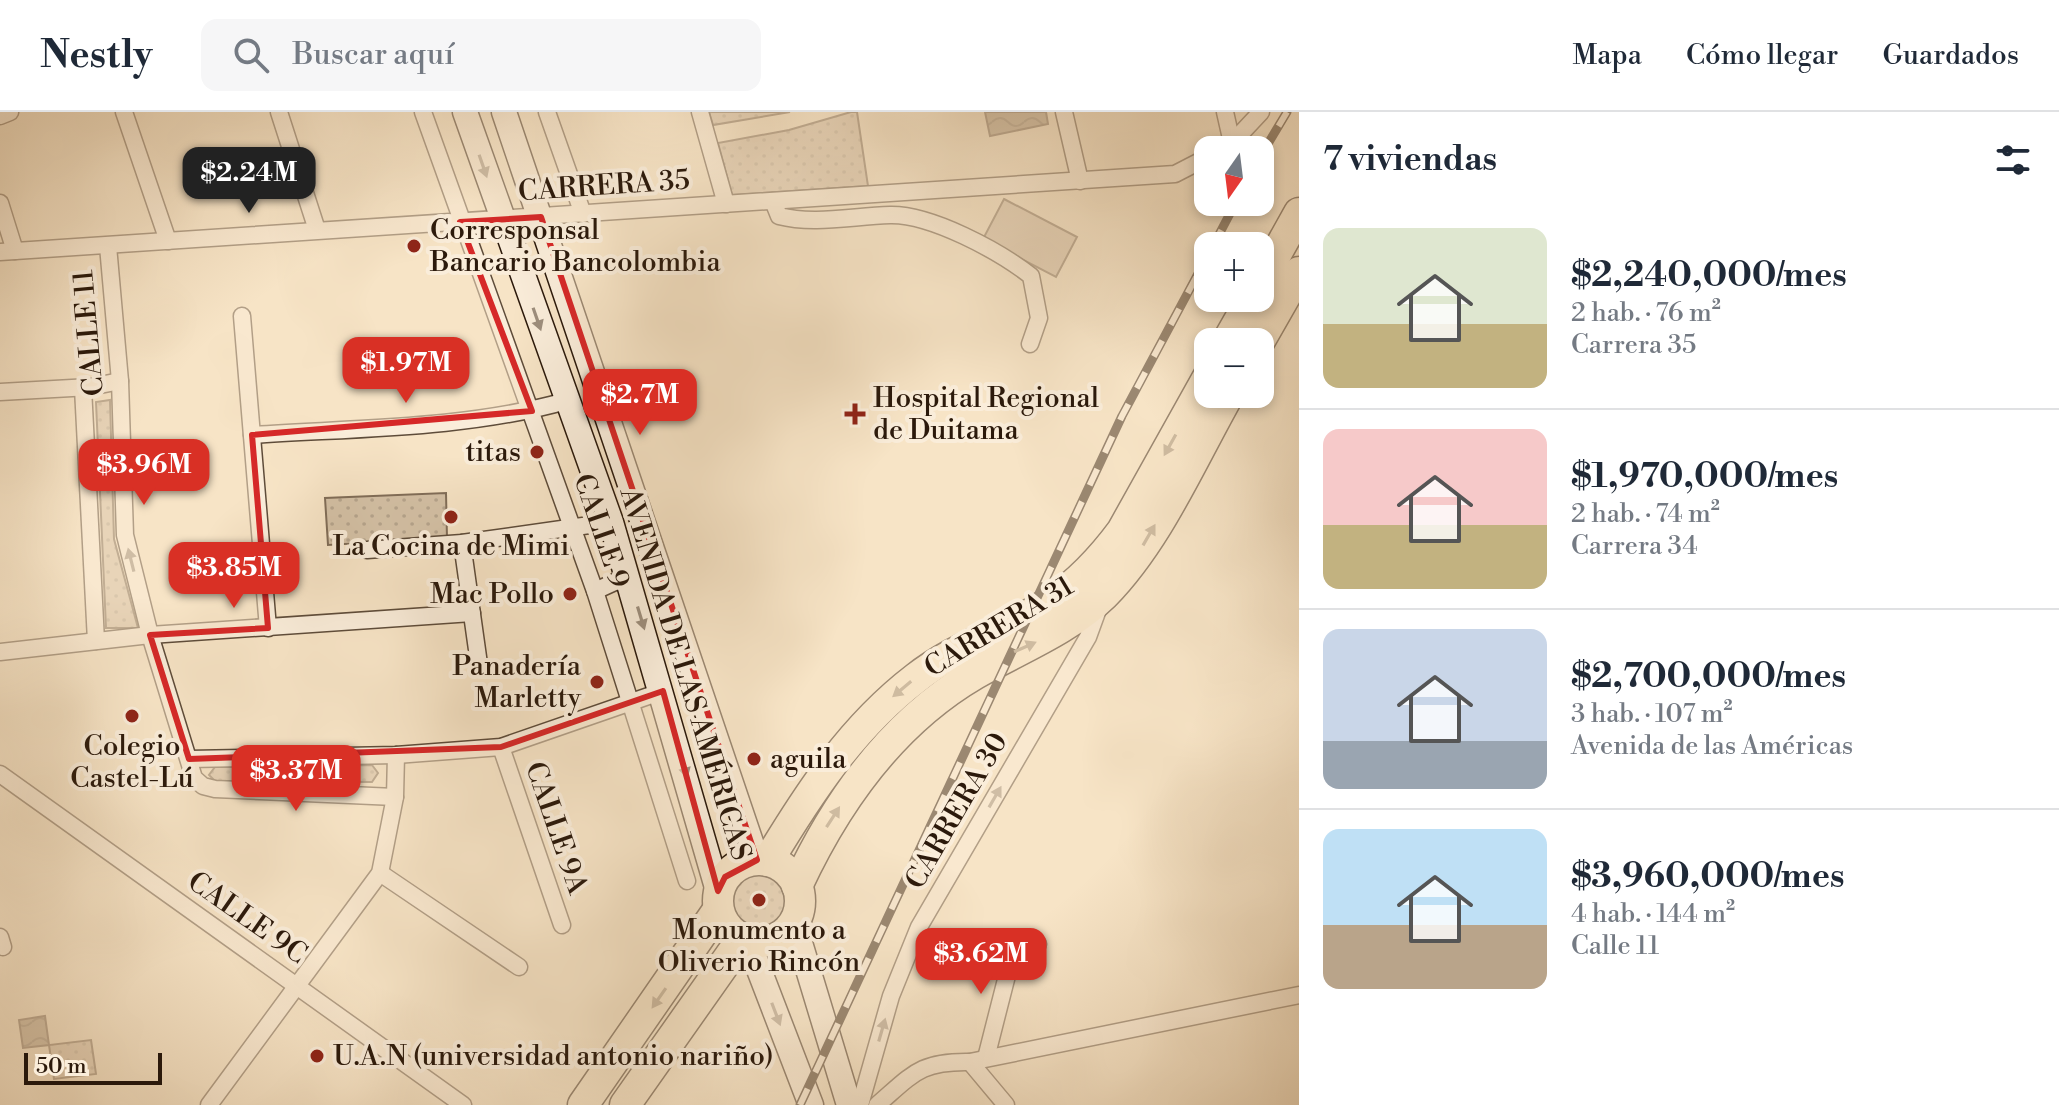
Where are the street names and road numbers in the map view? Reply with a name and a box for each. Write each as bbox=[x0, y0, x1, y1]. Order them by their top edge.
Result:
street label: CARRERA 35 bbox=[517, 163, 691, 209]
street label: CALLE 11 bbox=[66, 268, 112, 398]
street label: CALLE 9 bbox=[565, 469, 637, 593]
street label: AVENIDA DE LAS AMÉRICAS bbox=[611, 482, 760, 865]
street label: CARRERA 31 bbox=[918, 569, 1080, 685]
street label: CARRERA 30 bbox=[898, 726, 1016, 896]
street label: CALLE 9A bbox=[517, 757, 595, 899]
street label: CALLE 9C bbox=[181, 864, 313, 972]

